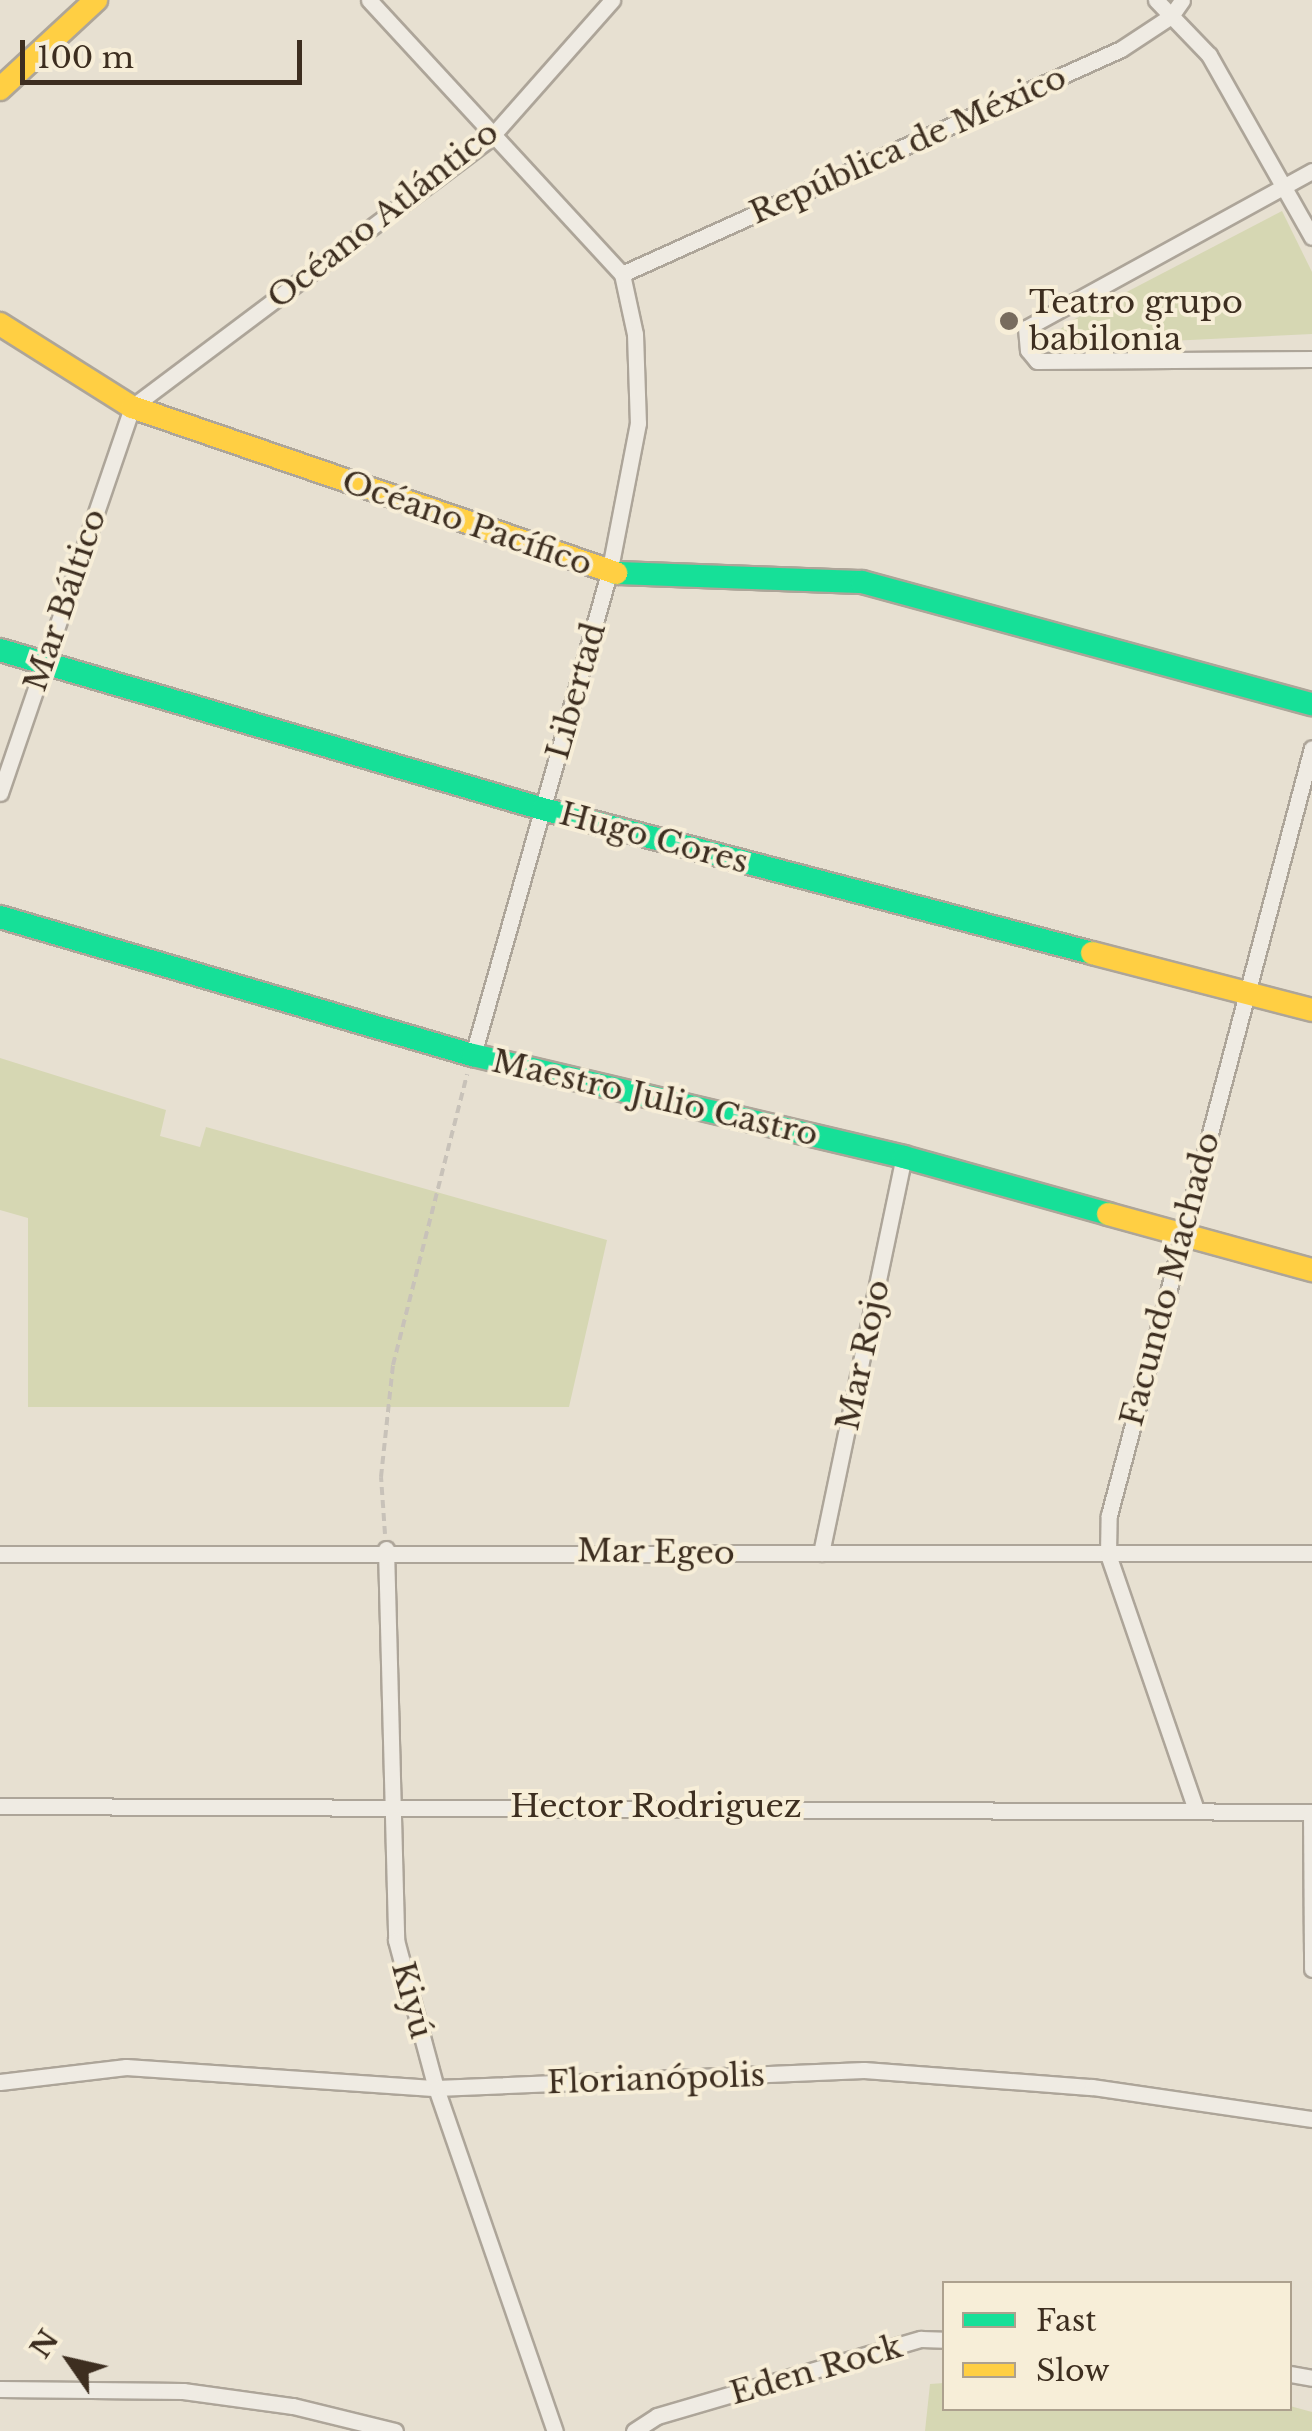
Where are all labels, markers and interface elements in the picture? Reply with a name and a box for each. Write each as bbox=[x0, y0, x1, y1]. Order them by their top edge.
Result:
scale bar bbox=[25, 20, 308, 82]
text: 100 m bbox=[37, 39, 134, 76]
street label: República de México bbox=[744, 58, 1072, 232]
street label: Océano Atlántico bbox=[259, 113, 507, 317]
place label: Teatro grupo babilonia bbox=[1029, 284, 1243, 359]
marker: Teatro grupo babilonia bbox=[998, 310, 1020, 332]
street label: Océano Pacífico bbox=[337, 462, 597, 584]
street label: Mar Báltico bbox=[16, 504, 114, 696]
street label: Libertad bbox=[538, 618, 614, 764]
street label: Hugo Cores bbox=[555, 794, 753, 882]
street label: Maestro Julio Castro bbox=[488, 1042, 822, 1154]
street label: Facundo Machado bbox=[1112, 1128, 1228, 1430]
street label: Mar Rojo bbox=[828, 1276, 898, 1434]
street label: Mar Egeo bbox=[576, 1531, 736, 1573]
street label: Hector Rodriguez bbox=[510, 1787, 802, 1825]
street label: Kiyú bbox=[383, 1958, 441, 2042]
street label: Florianópolis bbox=[546, 2056, 766, 2102]
legend bbox=[942, 2281, 1292, 2411]
text: Fast bbox=[1036, 2302, 1097, 2339]
north arrow bbox=[20, 2311, 120, 2411]
text: N bbox=[23, 2323, 67, 2365]
street label: Eden Rock bbox=[726, 2327, 906, 2413]
text: Slow bbox=[1036, 2352, 1110, 2389]

